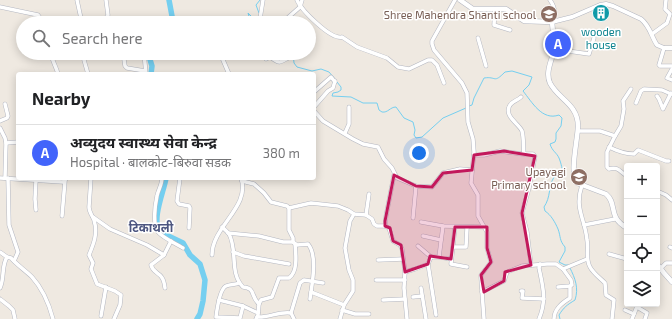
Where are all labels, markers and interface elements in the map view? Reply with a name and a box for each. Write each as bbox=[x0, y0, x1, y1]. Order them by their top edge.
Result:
building icon: wooden house bbox=[591, 3, 611, 23]
school or university icon: Shree Mahendra Shanti school bbox=[539, 4, 559, 24]
place label: Shree Mahendra Shanti school bbox=[384, 8, 537, 21]
search box bbox=[16, 16, 316, 60]
place label: wooden house bbox=[581, 25, 621, 51]
icon: search bbox=[30, 27, 52, 49]
text: Search here bbox=[62, 29, 143, 47]
pin: A bbox=[545, 29, 571, 59]
text: Nearby bbox=[32, 88, 90, 108]
text: अव्युदय स्वास्थ्य सेवा केन्द्र bbox=[70, 133, 217, 151]
your location bbox=[409, 143, 429, 163]
text: A bbox=[41, 145, 49, 161]
text: 380 m bbox=[263, 145, 300, 161]
text: Hospital · बालकोट-बिरुवा सडक bbox=[70, 154, 231, 170]
map controls bbox=[624, 163, 660, 307]
button: + bbox=[624, 163, 660, 199]
place label: Upayagi Primary school bbox=[491, 165, 567, 191]
school or university icon: Upayagi Primary school bbox=[569, 167, 589, 187]
button: − bbox=[624, 199, 660, 235]
district label: टिकाथली bbox=[129, 220, 174, 234]
button: locate bbox=[624, 235, 660, 271]
button: layers bbox=[624, 271, 660, 307]

